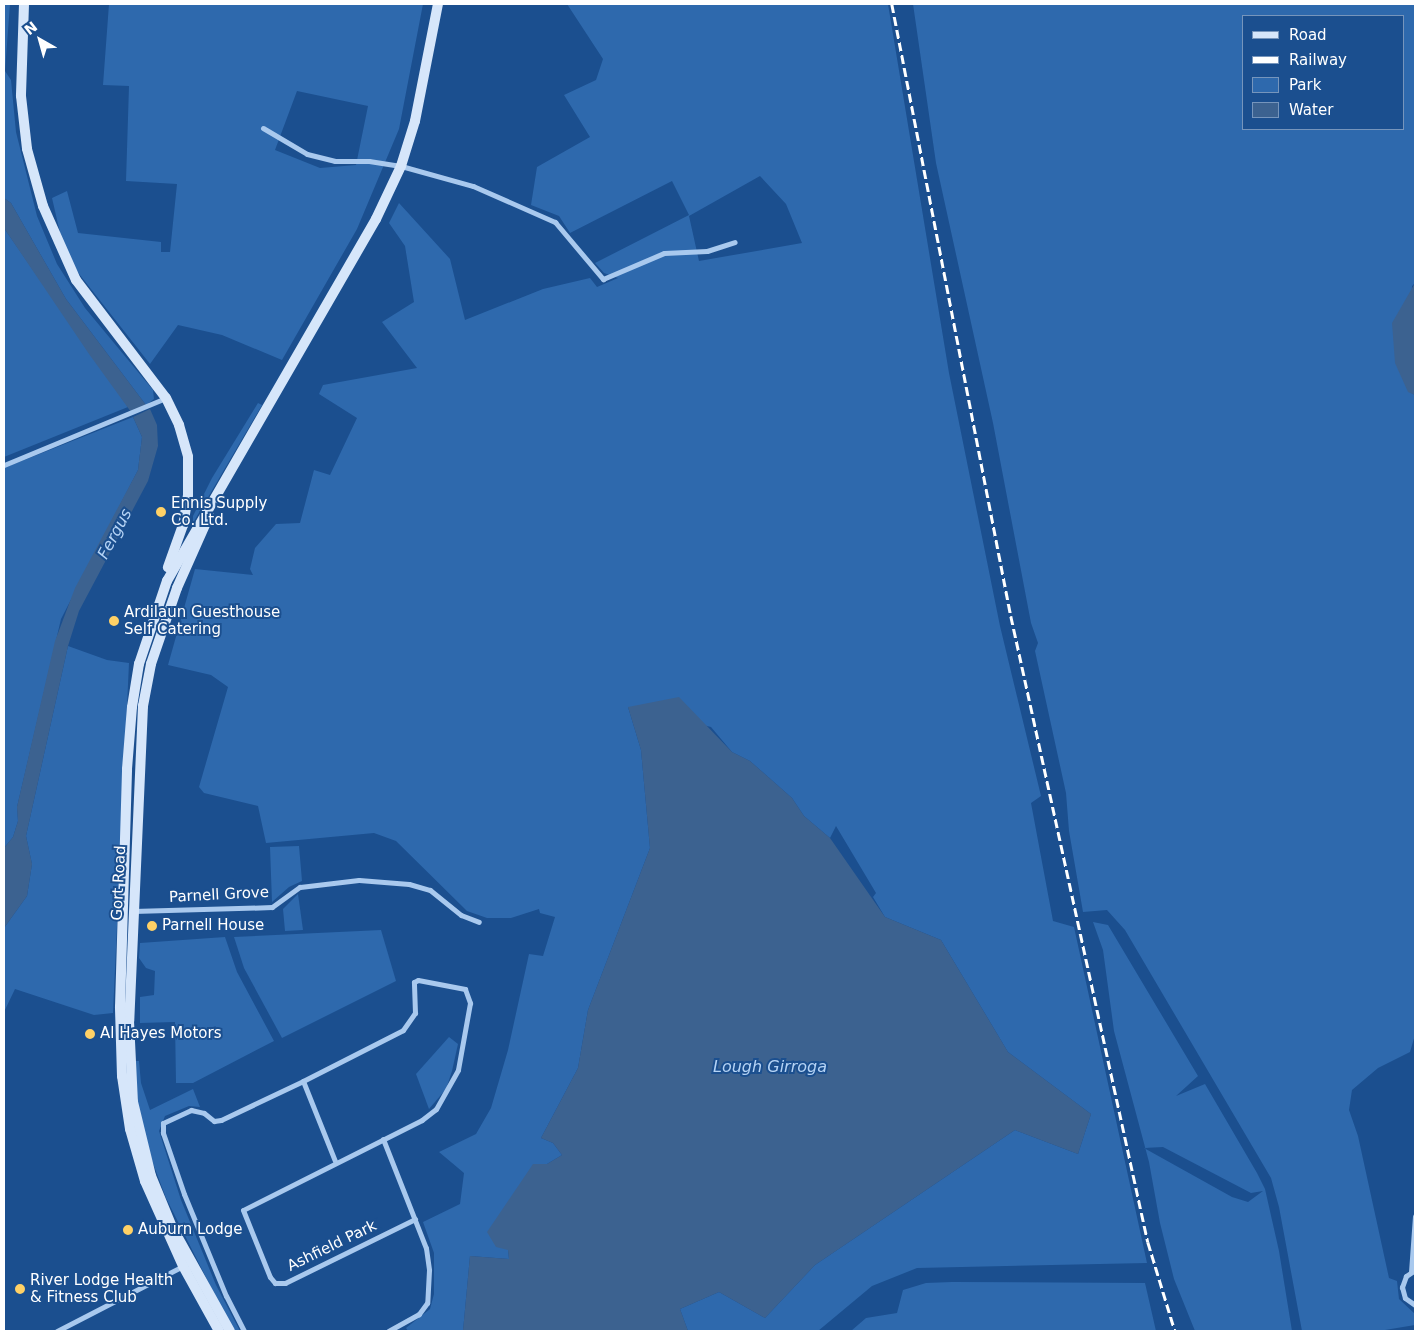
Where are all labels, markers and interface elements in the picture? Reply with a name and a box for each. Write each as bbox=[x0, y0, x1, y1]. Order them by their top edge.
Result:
north arrow bbox=[15, 15, 65, 65]
legend bbox=[1242, 15, 1404, 130]
text: N bbox=[21, 18, 40, 38]
text: Road bbox=[1289, 26, 1327, 44]
text: Railway bbox=[1289, 51, 1347, 69]
text: Park bbox=[1289, 76, 1321, 94]
text: Water bbox=[1289, 101, 1333, 119]
place label: Ennis Supply Co. Ltd. bbox=[171, 494, 267, 529]
water label: Fergus bbox=[94, 506, 136, 562]
marker: Ennis Supply Co. Ltd. bbox=[155, 506, 167, 518]
place label: Ardilaun Guesthouse Self Catering bbox=[124, 603, 280, 638]
marker: Ardilaun Guesthouse Self Catering bbox=[108, 615, 120, 627]
street label: Gort Road bbox=[108, 845, 130, 921]
street label: Parnell Grove bbox=[169, 883, 269, 907]
place label: Parnell House bbox=[162, 917, 264, 935]
marker: Parnell House bbox=[146, 920, 158, 932]
place label: Al Hayes Motors bbox=[100, 1025, 222, 1043]
marker: Al Hayes Motors bbox=[84, 1028, 96, 1040]
water label: Lough Girroga bbox=[713, 1057, 827, 1077]
street label: Ashfield Park bbox=[284, 1217, 380, 1275]
place label: Auburn Lodge bbox=[138, 1221, 243, 1239]
marker: Auburn Lodge bbox=[122, 1224, 134, 1236]
place label: River Lodge Health & Fitness Club bbox=[30, 1271, 173, 1306]
marker: River Lodge Health & Fitness Club bbox=[14, 1283, 26, 1295]

